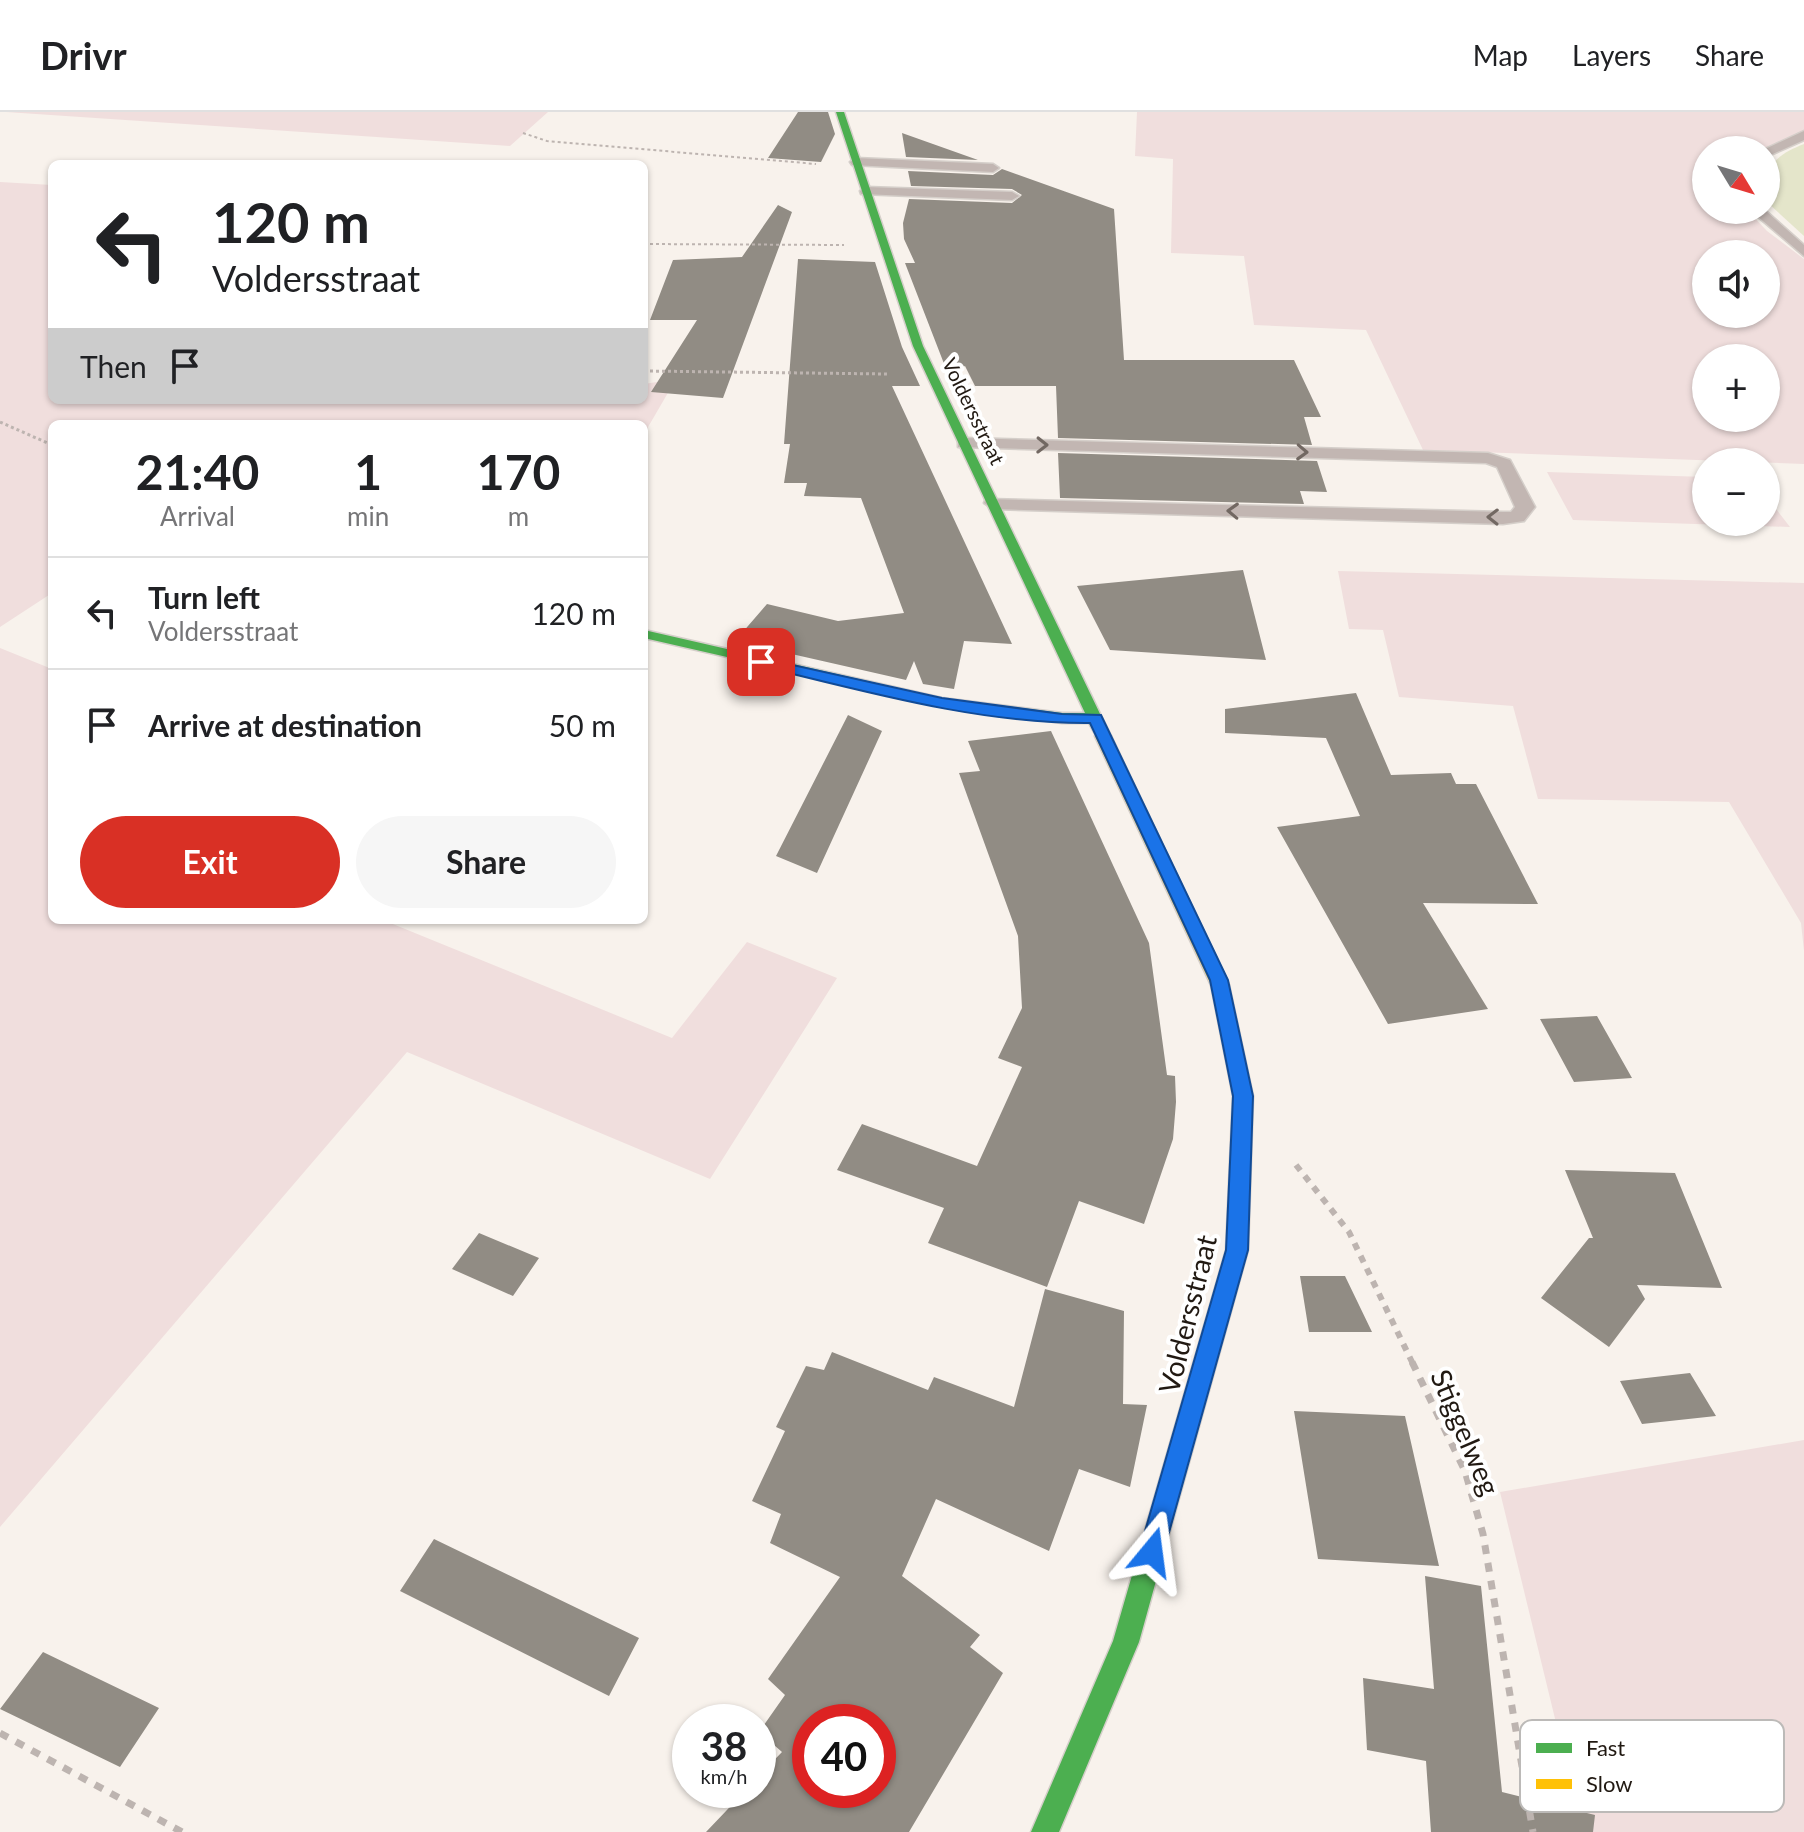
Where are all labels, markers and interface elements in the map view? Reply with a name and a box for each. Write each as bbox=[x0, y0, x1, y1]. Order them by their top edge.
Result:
text: Drivr bbox=[40, 32, 127, 78]
text: Map bbox=[1473, 38, 1528, 72]
text: Layers bbox=[1572, 38, 1651, 72]
text: Share bbox=[1695, 38, 1764, 72]
north arrow bbox=[1692, 136, 1780, 224]
map controls bbox=[1692, 136, 1780, 536]
text: 120 m bbox=[212, 188, 370, 255]
icon: left bbox=[80, 192, 184, 296]
button: sound bbox=[1692, 240, 1780, 328]
text: Voldersstraat bbox=[212, 256, 420, 300]
icon: arrive bbox=[163, 344, 207, 388]
button: + bbox=[1692, 344, 1780, 432]
text: Then bbox=[80, 348, 147, 384]
street label: Voldersstraat bbox=[938, 354, 1010, 468]
one-way arrow bbox=[1036, 436, 1049, 453]
text: 21:40 bbox=[136, 443, 259, 500]
text: 1 bbox=[354, 443, 382, 500]
text: 170 bbox=[477, 443, 560, 500]
one-way arrow bbox=[1296, 443, 1309, 460]
button: − bbox=[1692, 448, 1780, 536]
text: Arrival bbox=[160, 500, 235, 532]
text: min bbox=[347, 500, 389, 532]
text: m bbox=[508, 500, 529, 532]
one-way arrow bbox=[1226, 502, 1239, 519]
one-way arrow bbox=[1486, 508, 1499, 526]
text: Turn left bbox=[148, 579, 260, 615]
icon: left bbox=[80, 591, 124, 635]
text: 120 m bbox=[531, 595, 616, 631]
text: Voldersstraat bbox=[148, 615, 298, 647]
pin bbox=[727, 628, 795, 696]
icon: arrive bbox=[739, 640, 783, 684]
icon: arrive bbox=[80, 703, 124, 747]
text: Arrive at destination bbox=[148, 707, 422, 743]
text: 50 m bbox=[549, 707, 616, 743]
button: Exit bbox=[80, 816, 340, 908]
button: Share bbox=[356, 816, 616, 908]
street label: Voldersstraat bbox=[1151, 1231, 1223, 1397]
street label: Stiggelweg bbox=[1424, 1364, 1508, 1500]
position arrow bbox=[1110, 1510, 1194, 1594]
speed limit sign: 40 bbox=[792, 1704, 896, 1808]
legend bbox=[1520, 1720, 1784, 1812]
text: 38 bbox=[701, 1722, 747, 1770]
text: Fast bbox=[1586, 1734, 1625, 1761]
text: km/h bbox=[701, 1764, 747, 1788]
text: Slow bbox=[1586, 1770, 1633, 1797]

